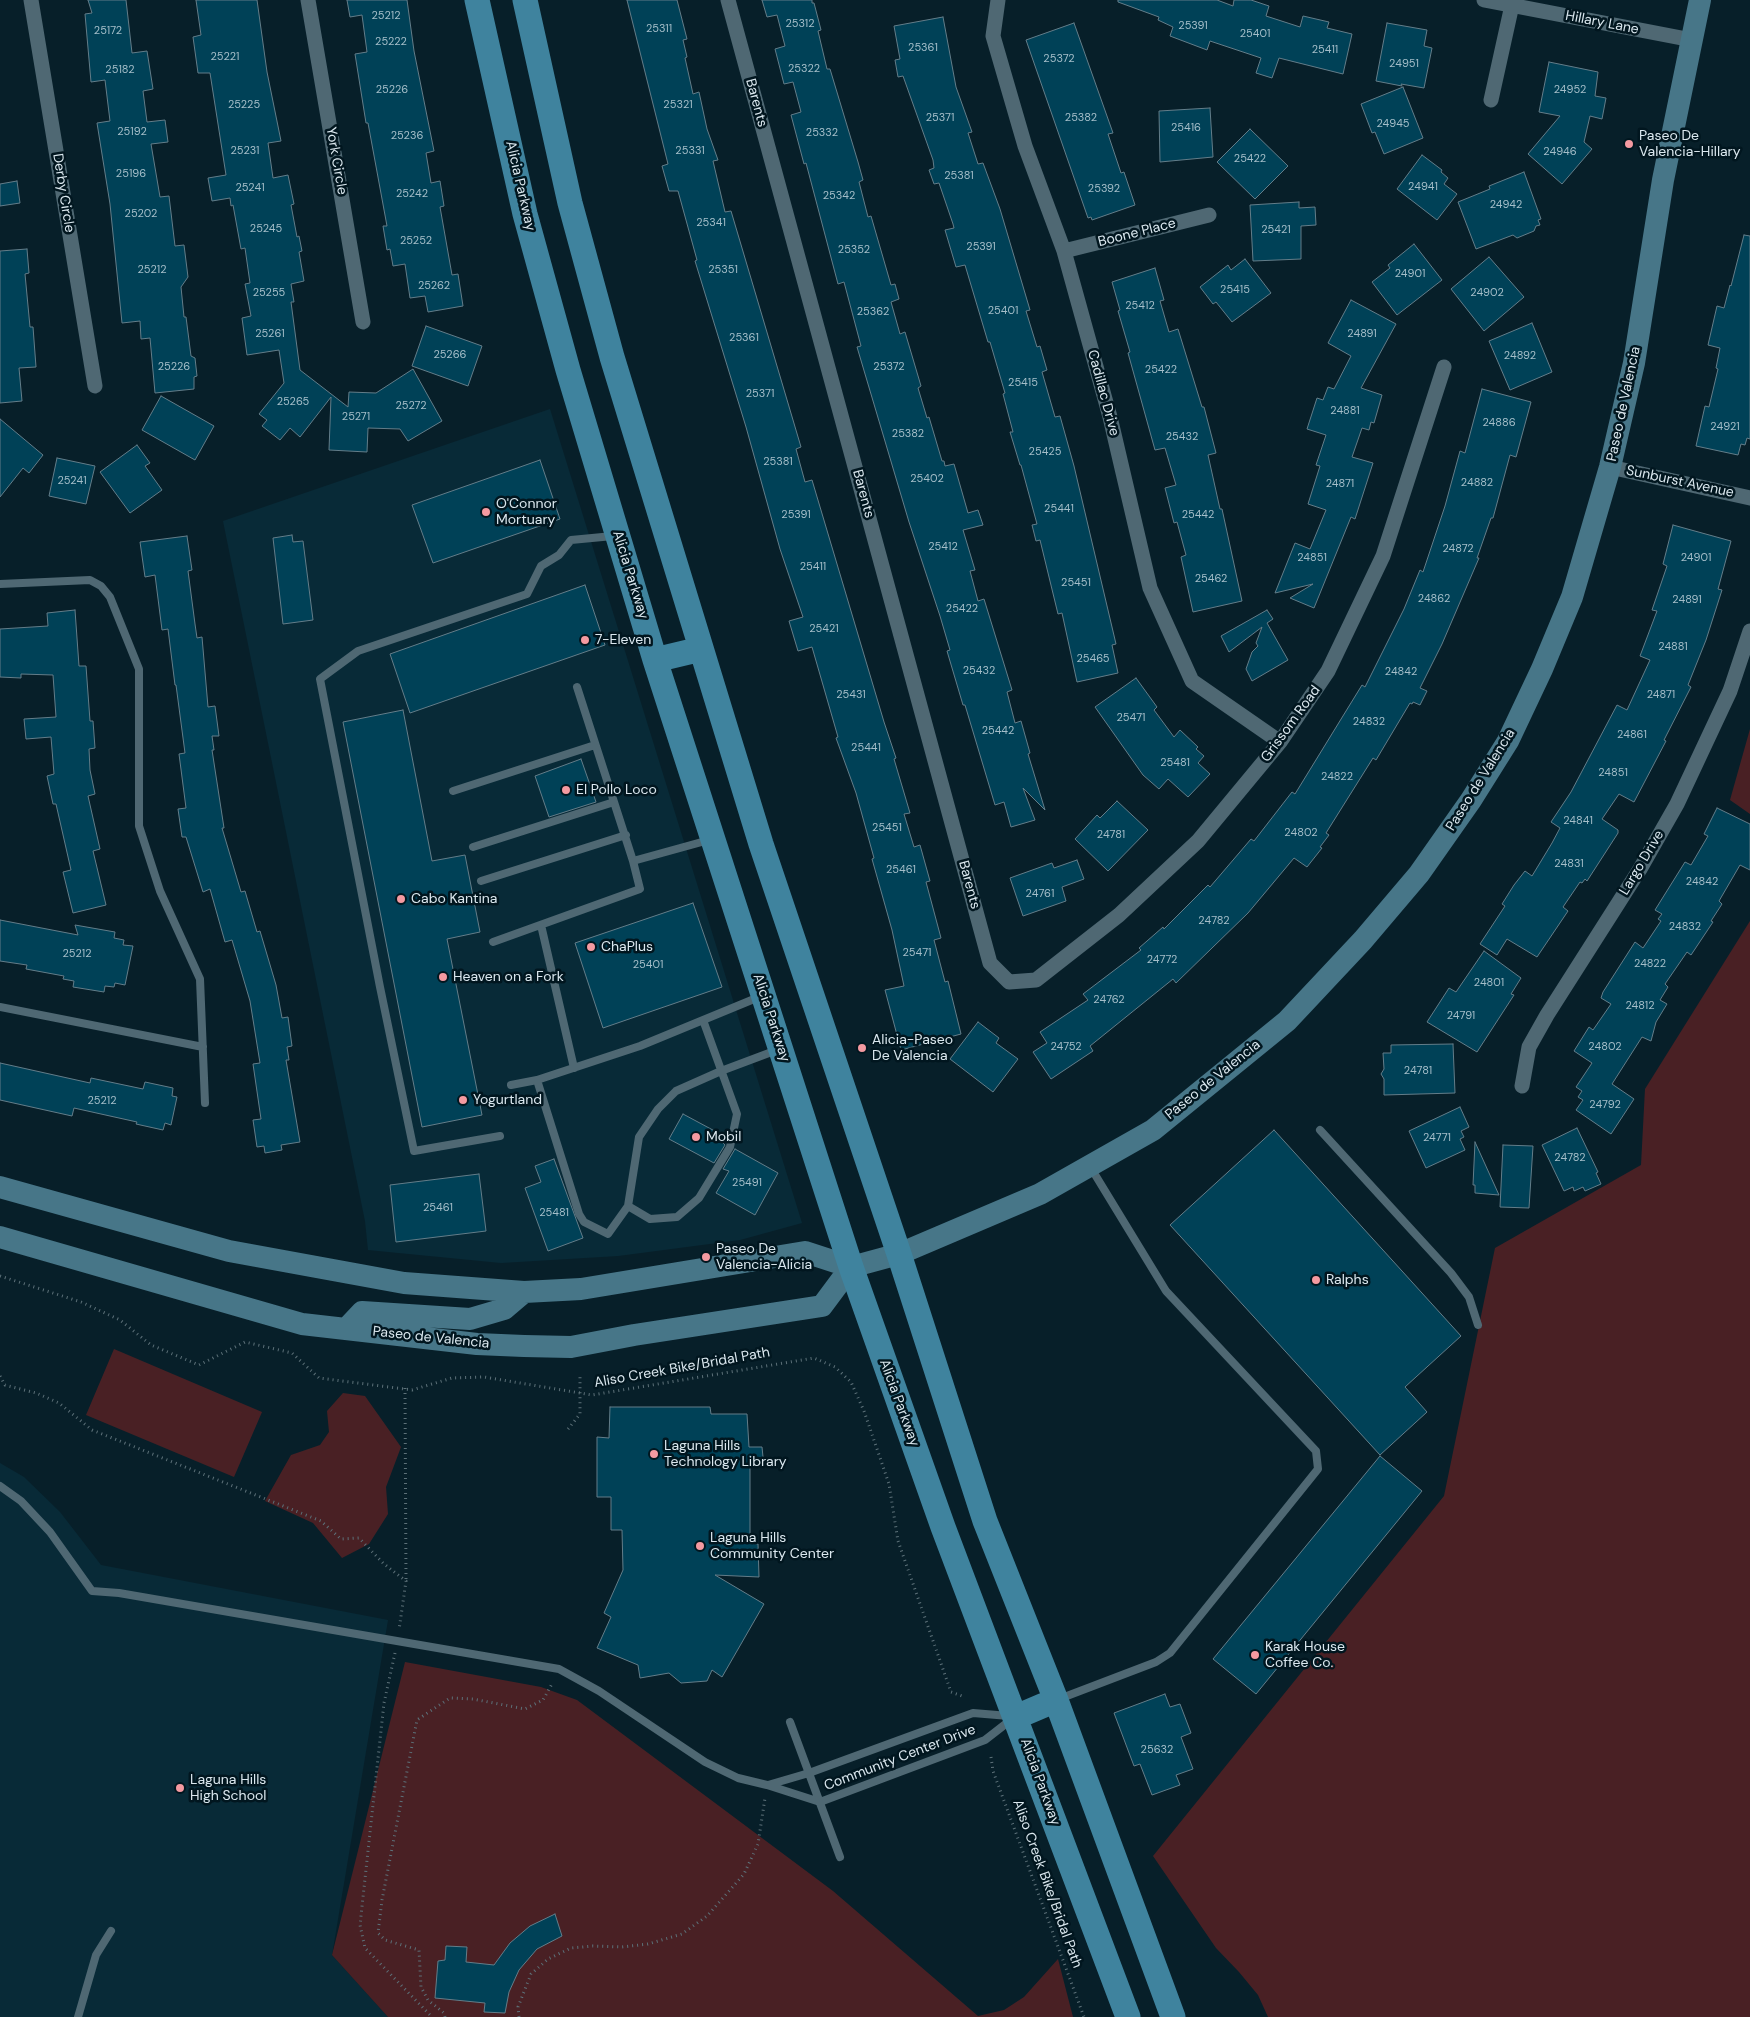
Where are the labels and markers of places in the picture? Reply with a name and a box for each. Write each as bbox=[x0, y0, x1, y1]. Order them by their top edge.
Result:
place label: Paseo De Valencia-Hillary bbox=[1639, 128, 1741, 160]
marker: Paseo De Valencia-Hillary bbox=[1623, 138, 1635, 150]
place label: O'Connor Mortuary bbox=[496, 496, 557, 528]
marker: O'Connor Mortuary bbox=[480, 506, 492, 518]
place label: 7-Eleven bbox=[595, 632, 651, 648]
marker: 7-Eleven bbox=[579, 634, 591, 646]
place label: El Pollo Loco bbox=[576, 782, 657, 798]
marker: El Pollo Loco bbox=[560, 784, 572, 796]
place label: Cabo Kantina bbox=[411, 891, 497, 907]
marker: Cabo Kantina bbox=[395, 893, 407, 905]
place label: ChaPlus bbox=[601, 939, 653, 955]
marker: ChaPlus bbox=[585, 941, 597, 953]
place label: Heaven on a Fork bbox=[453, 969, 564, 985]
marker: Heaven on a Fork bbox=[437, 971, 449, 983]
place label: Alicia-Paseo De Valencia bbox=[872, 1032, 953, 1064]
marker: Alicia-Paseo De Valencia bbox=[856, 1042, 868, 1054]
place label: Yogurtland bbox=[473, 1092, 542, 1108]
marker: Yogurtland bbox=[457, 1094, 469, 1106]
place label: Mobil bbox=[706, 1129, 741, 1145]
marker: Mobil bbox=[690, 1131, 702, 1143]
place label: Paseo De Valencia-Alicia bbox=[716, 1241, 812, 1274]
marker: Paseo De Valencia-Alicia bbox=[700, 1251, 712, 1263]
place label: Ralphs bbox=[1326, 1272, 1369, 1288]
marker: Ralphs bbox=[1310, 1274, 1322, 1286]
place label: Laguna Hills Technology Library bbox=[664, 1438, 787, 1470]
marker: Laguna Hills Technology Library bbox=[648, 1448, 660, 1460]
place label: Laguna Hills Community Center bbox=[710, 1530, 834, 1562]
marker: Laguna Hills Community Center bbox=[694, 1540, 706, 1552]
place label: Karak House Coffee Co. bbox=[1265, 1639, 1345, 1671]
marker: Karak House Coffee Co. bbox=[1249, 1649, 1261, 1661]
place label: Laguna Hills High School bbox=[190, 1772, 266, 1804]
marker: Laguna Hills High School bbox=[174, 1782, 186, 1794]

